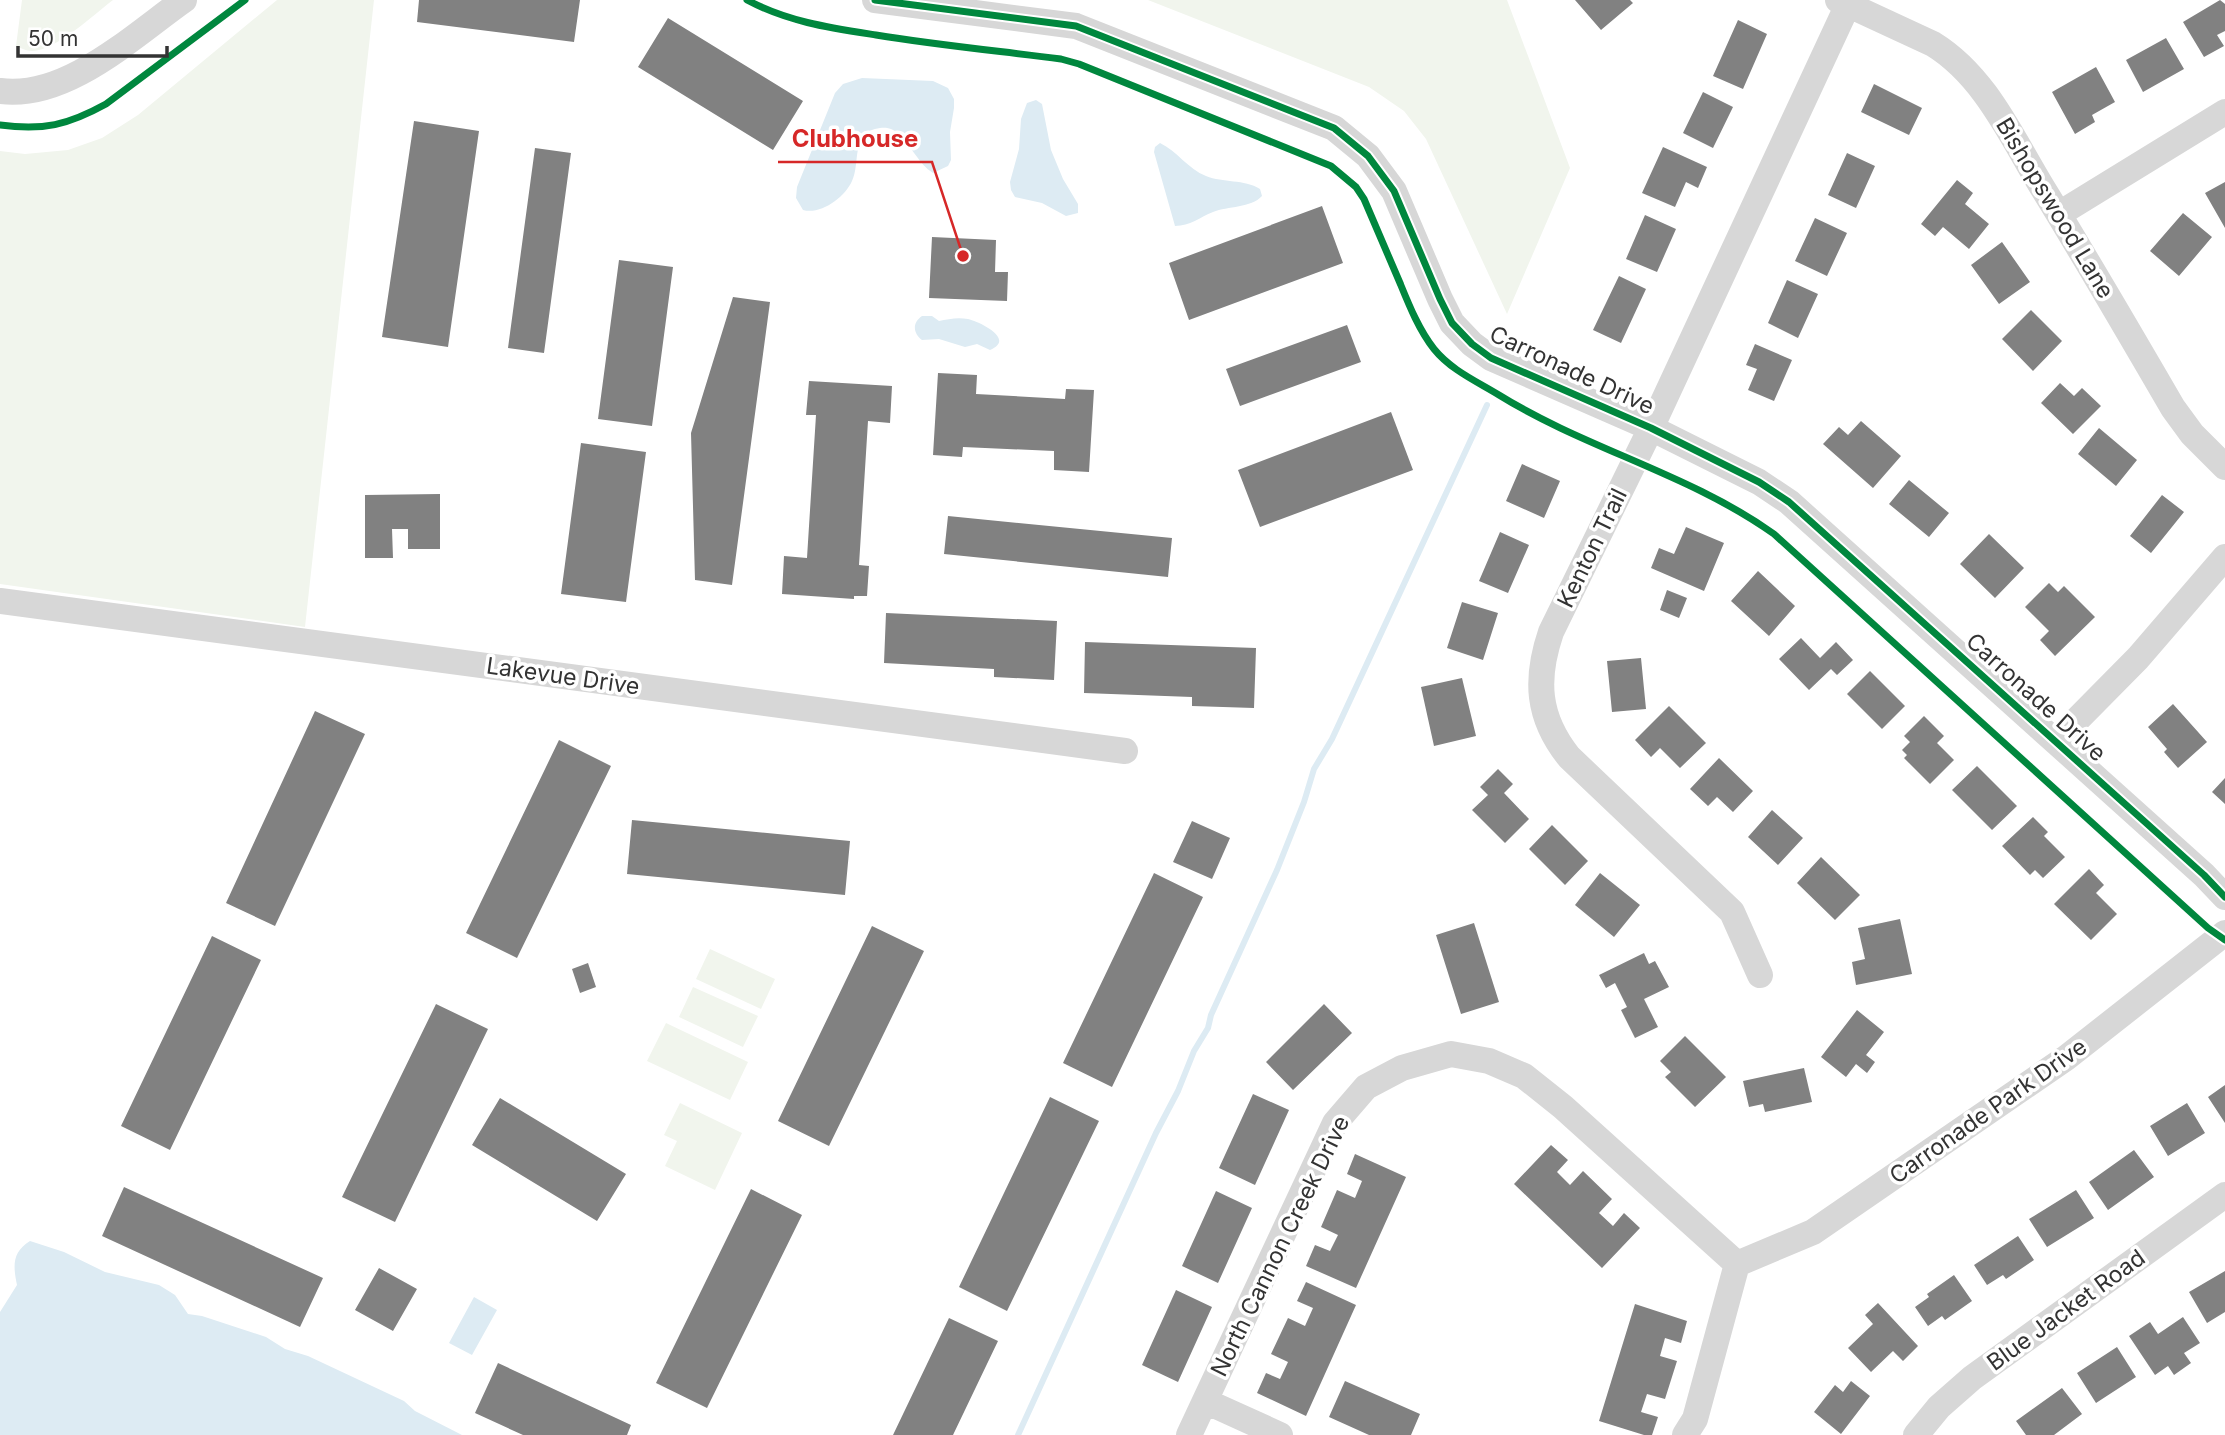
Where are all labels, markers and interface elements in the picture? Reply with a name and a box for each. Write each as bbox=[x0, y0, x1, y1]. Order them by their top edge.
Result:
scale bar bbox=[18, 14, 166, 58]
text: 50 m bbox=[28, 26, 78, 51]
street label: Bishopswood Lane bbox=[1990, 113, 2120, 303]
callout: Clubhouse bbox=[778, 117, 932, 162]
text: Clubhouse bbox=[792, 124, 918, 153]
street label: Carronade Drive bbox=[1485, 320, 1659, 420]
street label: Kenton Trail bbox=[1551, 484, 1633, 612]
street label: Carronade Drive bbox=[1960, 627, 2112, 767]
street label: Lakevue Drive bbox=[485, 651, 641, 701]
street label: Carronade Park Drive bbox=[1884, 1032, 2092, 1190]
street label: North Cannon Creek Drive bbox=[1205, 1111, 1355, 1381]
street label: Blue Jacket Road bbox=[1982, 1243, 2150, 1377]

